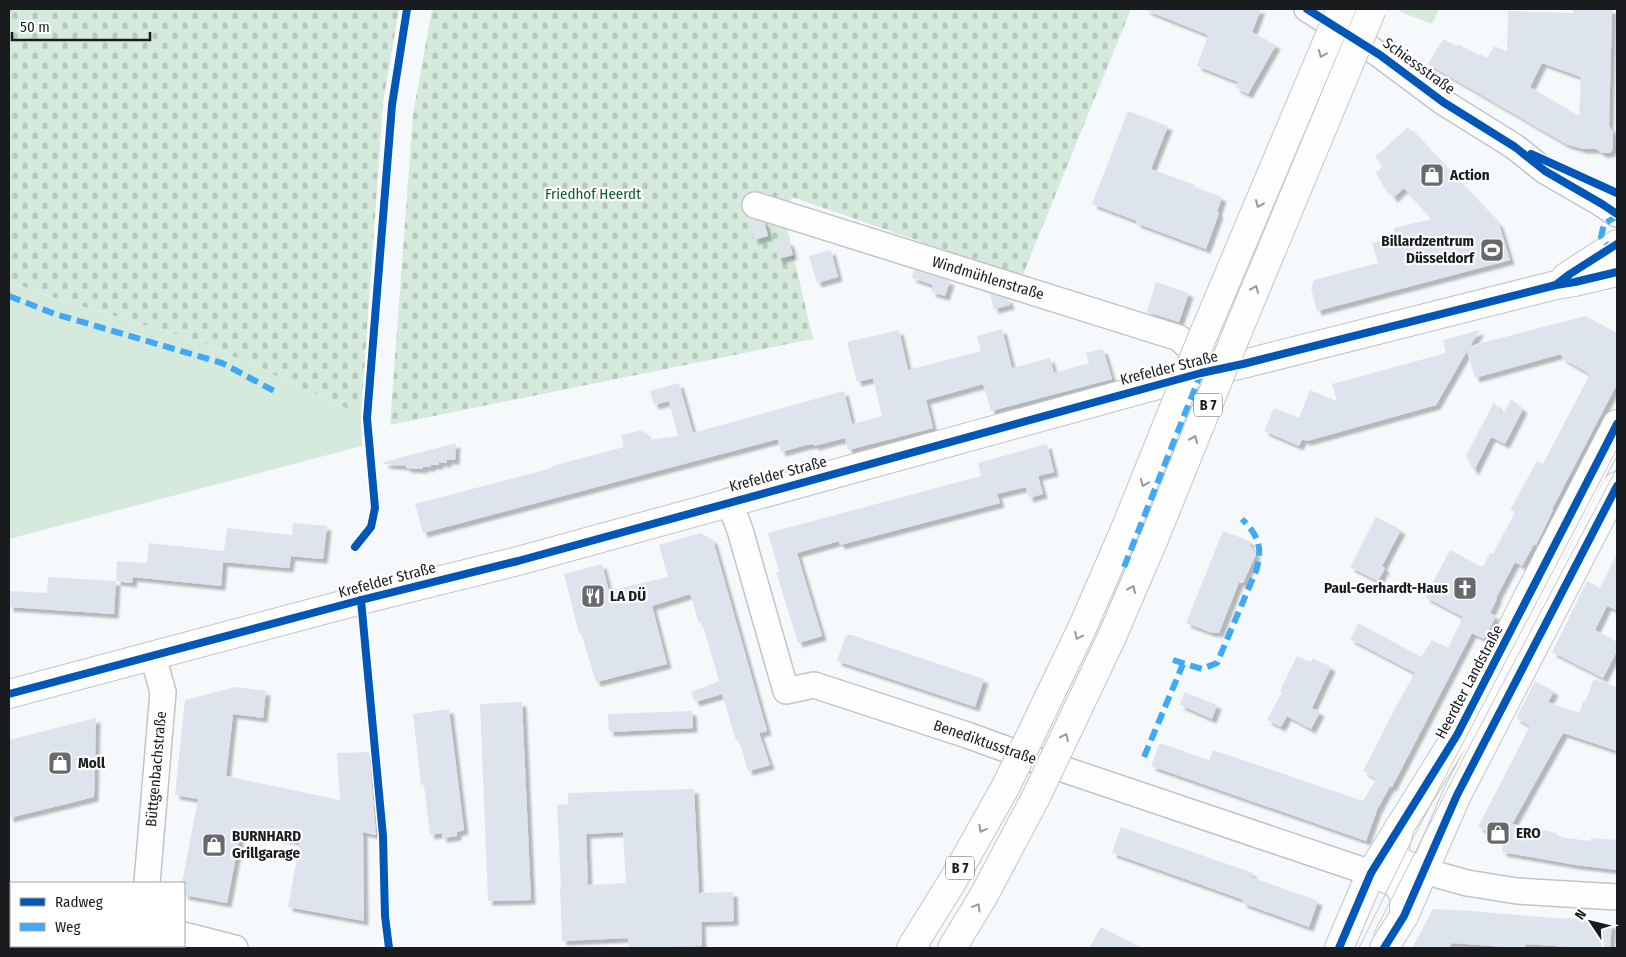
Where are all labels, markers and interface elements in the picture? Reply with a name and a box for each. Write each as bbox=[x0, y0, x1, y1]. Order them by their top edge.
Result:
scale bar bbox=[12, 10, 150, 42]
text: 50 m bbox=[20, 18, 50, 36]
street label: Schiessstraße bbox=[1380, 34, 1458, 98]
one-way arrow bbox=[1318, 49, 1328, 58]
shop icon: Action bbox=[1419, 162, 1445, 188]
place label: Action bbox=[1449, 166, 1490, 184]
park label: Friedhof Heerdt bbox=[545, 185, 641, 203]
one-way arrow bbox=[1255, 199, 1265, 207]
place label: Billardzentrum Düsseldorf bbox=[1381, 232, 1475, 267]
sports icon: Billardzentrum Düsseldorf bbox=[1479, 237, 1505, 263]
street label: Windmühlenstraße bbox=[930, 252, 1046, 304]
one-way arrow bbox=[1249, 285, 1260, 294]
street label: Krefelder Straße bbox=[1118, 347, 1220, 389]
road number: B 7 bbox=[1194, 394, 1222, 416]
one-way arrow bbox=[1188, 435, 1198, 444]
street label: Krefelder Straße bbox=[727, 452, 829, 496]
one-way arrow bbox=[1139, 478, 1150, 487]
street label: Krefelder Straße bbox=[336, 558, 438, 602]
church icon: Paul-Gerhardt-Haus bbox=[1452, 575, 1478, 601]
place label: Paul-Gerhardt-Haus bbox=[1324, 579, 1448, 597]
restaurant icon: LA DÜ bbox=[580, 583, 606, 609]
one-way arrow bbox=[1127, 586, 1137, 594]
place label: LA DÜ bbox=[610, 587, 646, 605]
street label: Heerdter Landstraße bbox=[1431, 622, 1507, 742]
one-way arrow bbox=[1074, 631, 1085, 640]
street label: Büttgenbachstraße bbox=[142, 710, 170, 828]
street label: Benediktusstraße bbox=[931, 716, 1039, 768]
one-way arrow bbox=[1059, 733, 1069, 742]
shop icon: Moll bbox=[47, 750, 73, 776]
place label: Moll bbox=[78, 754, 106, 772]
shop icon: ERO bbox=[1485, 820, 1511, 846]
one-way arrow bbox=[979, 823, 989, 832]
place label: ERO bbox=[1516, 824, 1541, 842]
place label: BURNHARD Grillgarage bbox=[232, 827, 301, 862]
shop icon: BURNHARD Grillgarage bbox=[201, 832, 227, 858]
road number: B 7 bbox=[946, 856, 974, 880]
legend bbox=[10, 882, 185, 947]
text: Radweg bbox=[55, 893, 103, 911]
north arrow bbox=[1566, 897, 1616, 947]
one-way arrow bbox=[971, 903, 981, 912]
text: N bbox=[1571, 907, 1590, 923]
text: Weg bbox=[55, 918, 81, 936]

